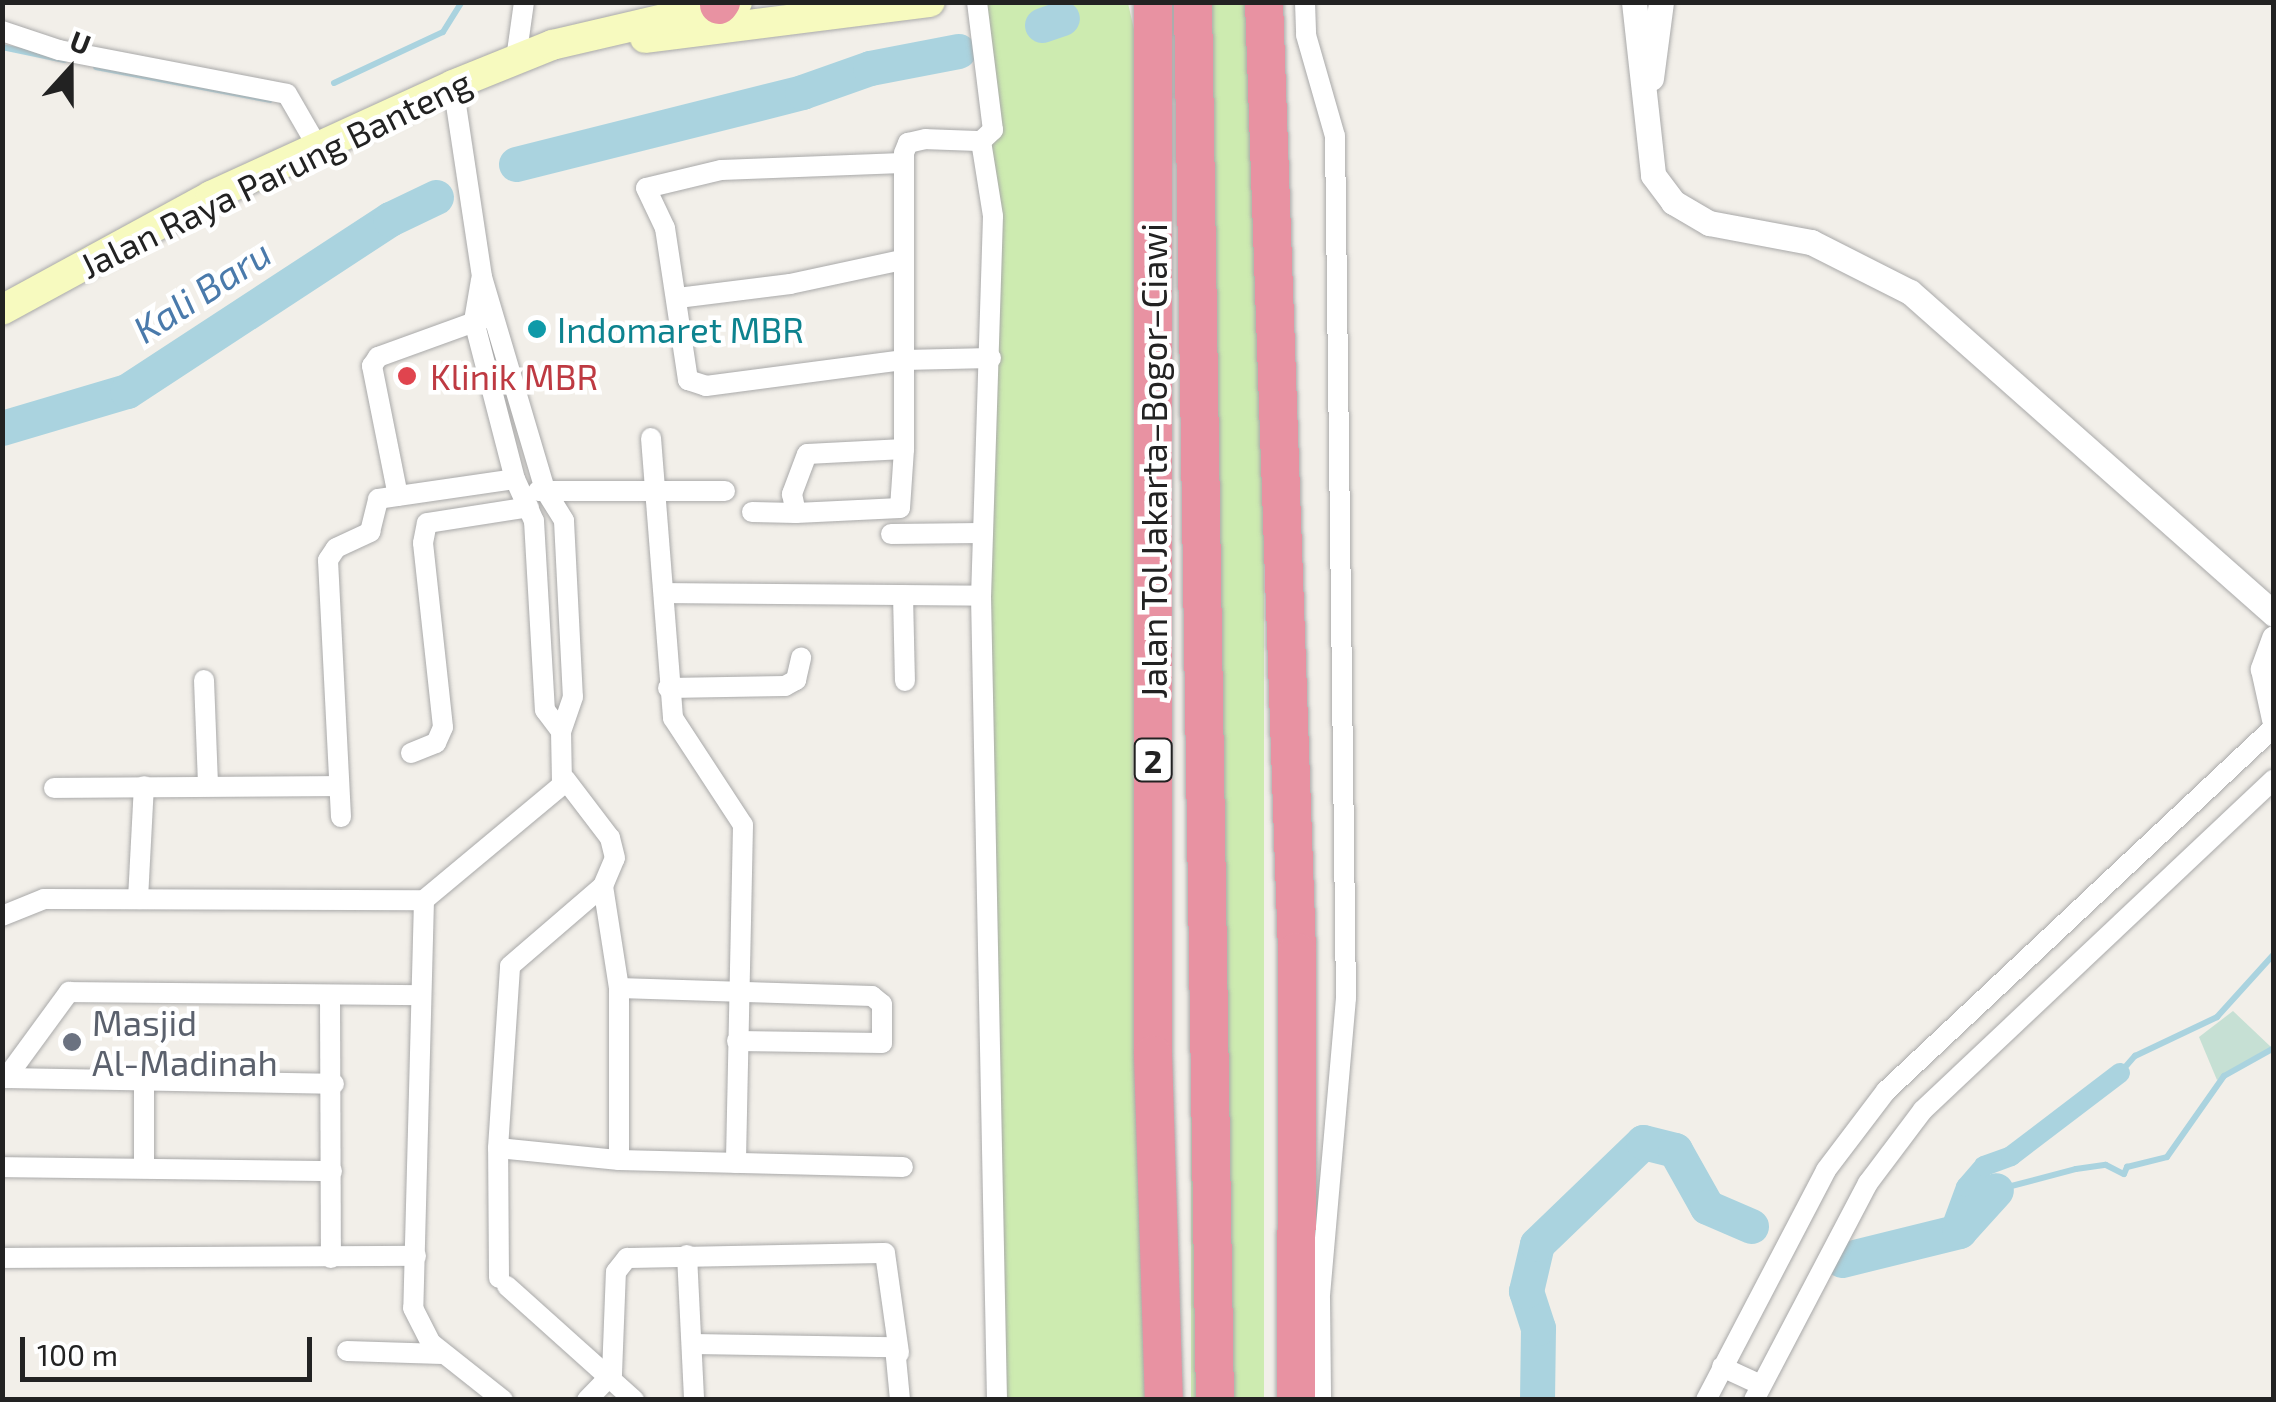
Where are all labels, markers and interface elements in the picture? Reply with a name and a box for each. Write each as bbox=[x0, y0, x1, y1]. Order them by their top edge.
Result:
north arrow bbox=[20, 20, 120, 120]
text: U bbox=[66, 23, 96, 61]
street label: Jalan Raya Parung Banteng bbox=[73, 60, 477, 286]
street label: Jalan Tol Jakarta–Bogor–Ciawi bbox=[1132, 222, 1174, 700]
water label: Kali Baru bbox=[125, 230, 279, 352]
place label: Indomaret MBR bbox=[557, 308, 804, 350]
marker: Indomaret MBR bbox=[526, 318, 548, 340]
place label: Klinik MBR bbox=[430, 355, 598, 397]
marker: Klinik MBR bbox=[394, 363, 420, 389]
road number: 2 bbox=[1133, 733, 1173, 787]
place label: Masjid Al-Madinah bbox=[92, 1001, 278, 1083]
marker: Masjid Al-Madinah bbox=[61, 1031, 83, 1053]
scale bar bbox=[25, 1317, 318, 1379]
text: 100 m bbox=[37, 1336, 118, 1372]

